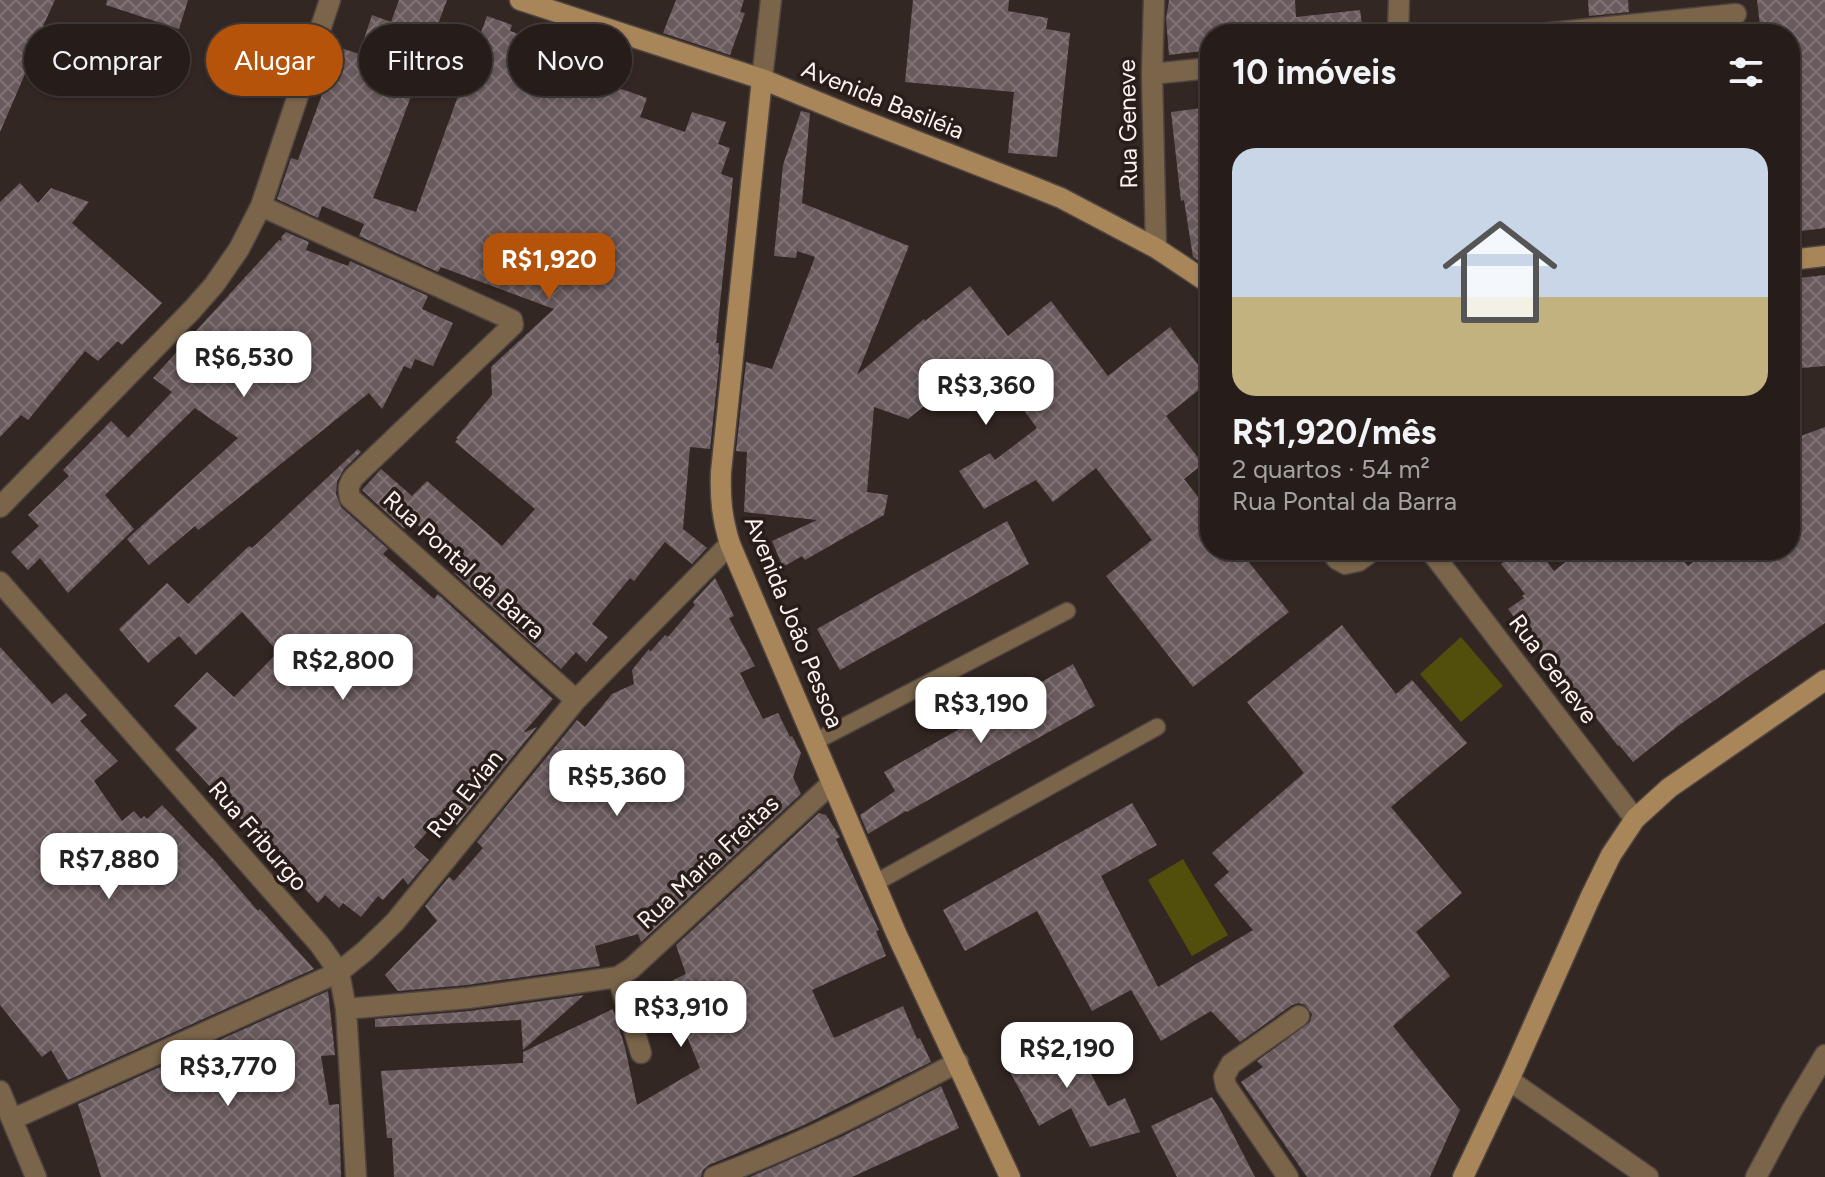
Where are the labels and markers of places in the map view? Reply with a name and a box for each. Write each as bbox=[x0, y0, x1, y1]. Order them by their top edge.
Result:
pin: R$1,920 bbox=[475, 233, 623, 301]
pin: R$6,530 bbox=[170, 331, 318, 399]
pin: R$3,360 bbox=[912, 359, 1060, 427]
pin: R$2,800 bbox=[269, 634, 417, 702]
pin: R$3,190 bbox=[907, 677, 1055, 745]
pin: R$5,360 bbox=[543, 750, 691, 818]
pin: R$7,880 bbox=[35, 833, 183, 901]
pin: R$3,910 bbox=[607, 981, 755, 1049]
pin: R$2,190 bbox=[993, 1022, 1141, 1090]
pin: R$3,770 bbox=[154, 1040, 302, 1108]

